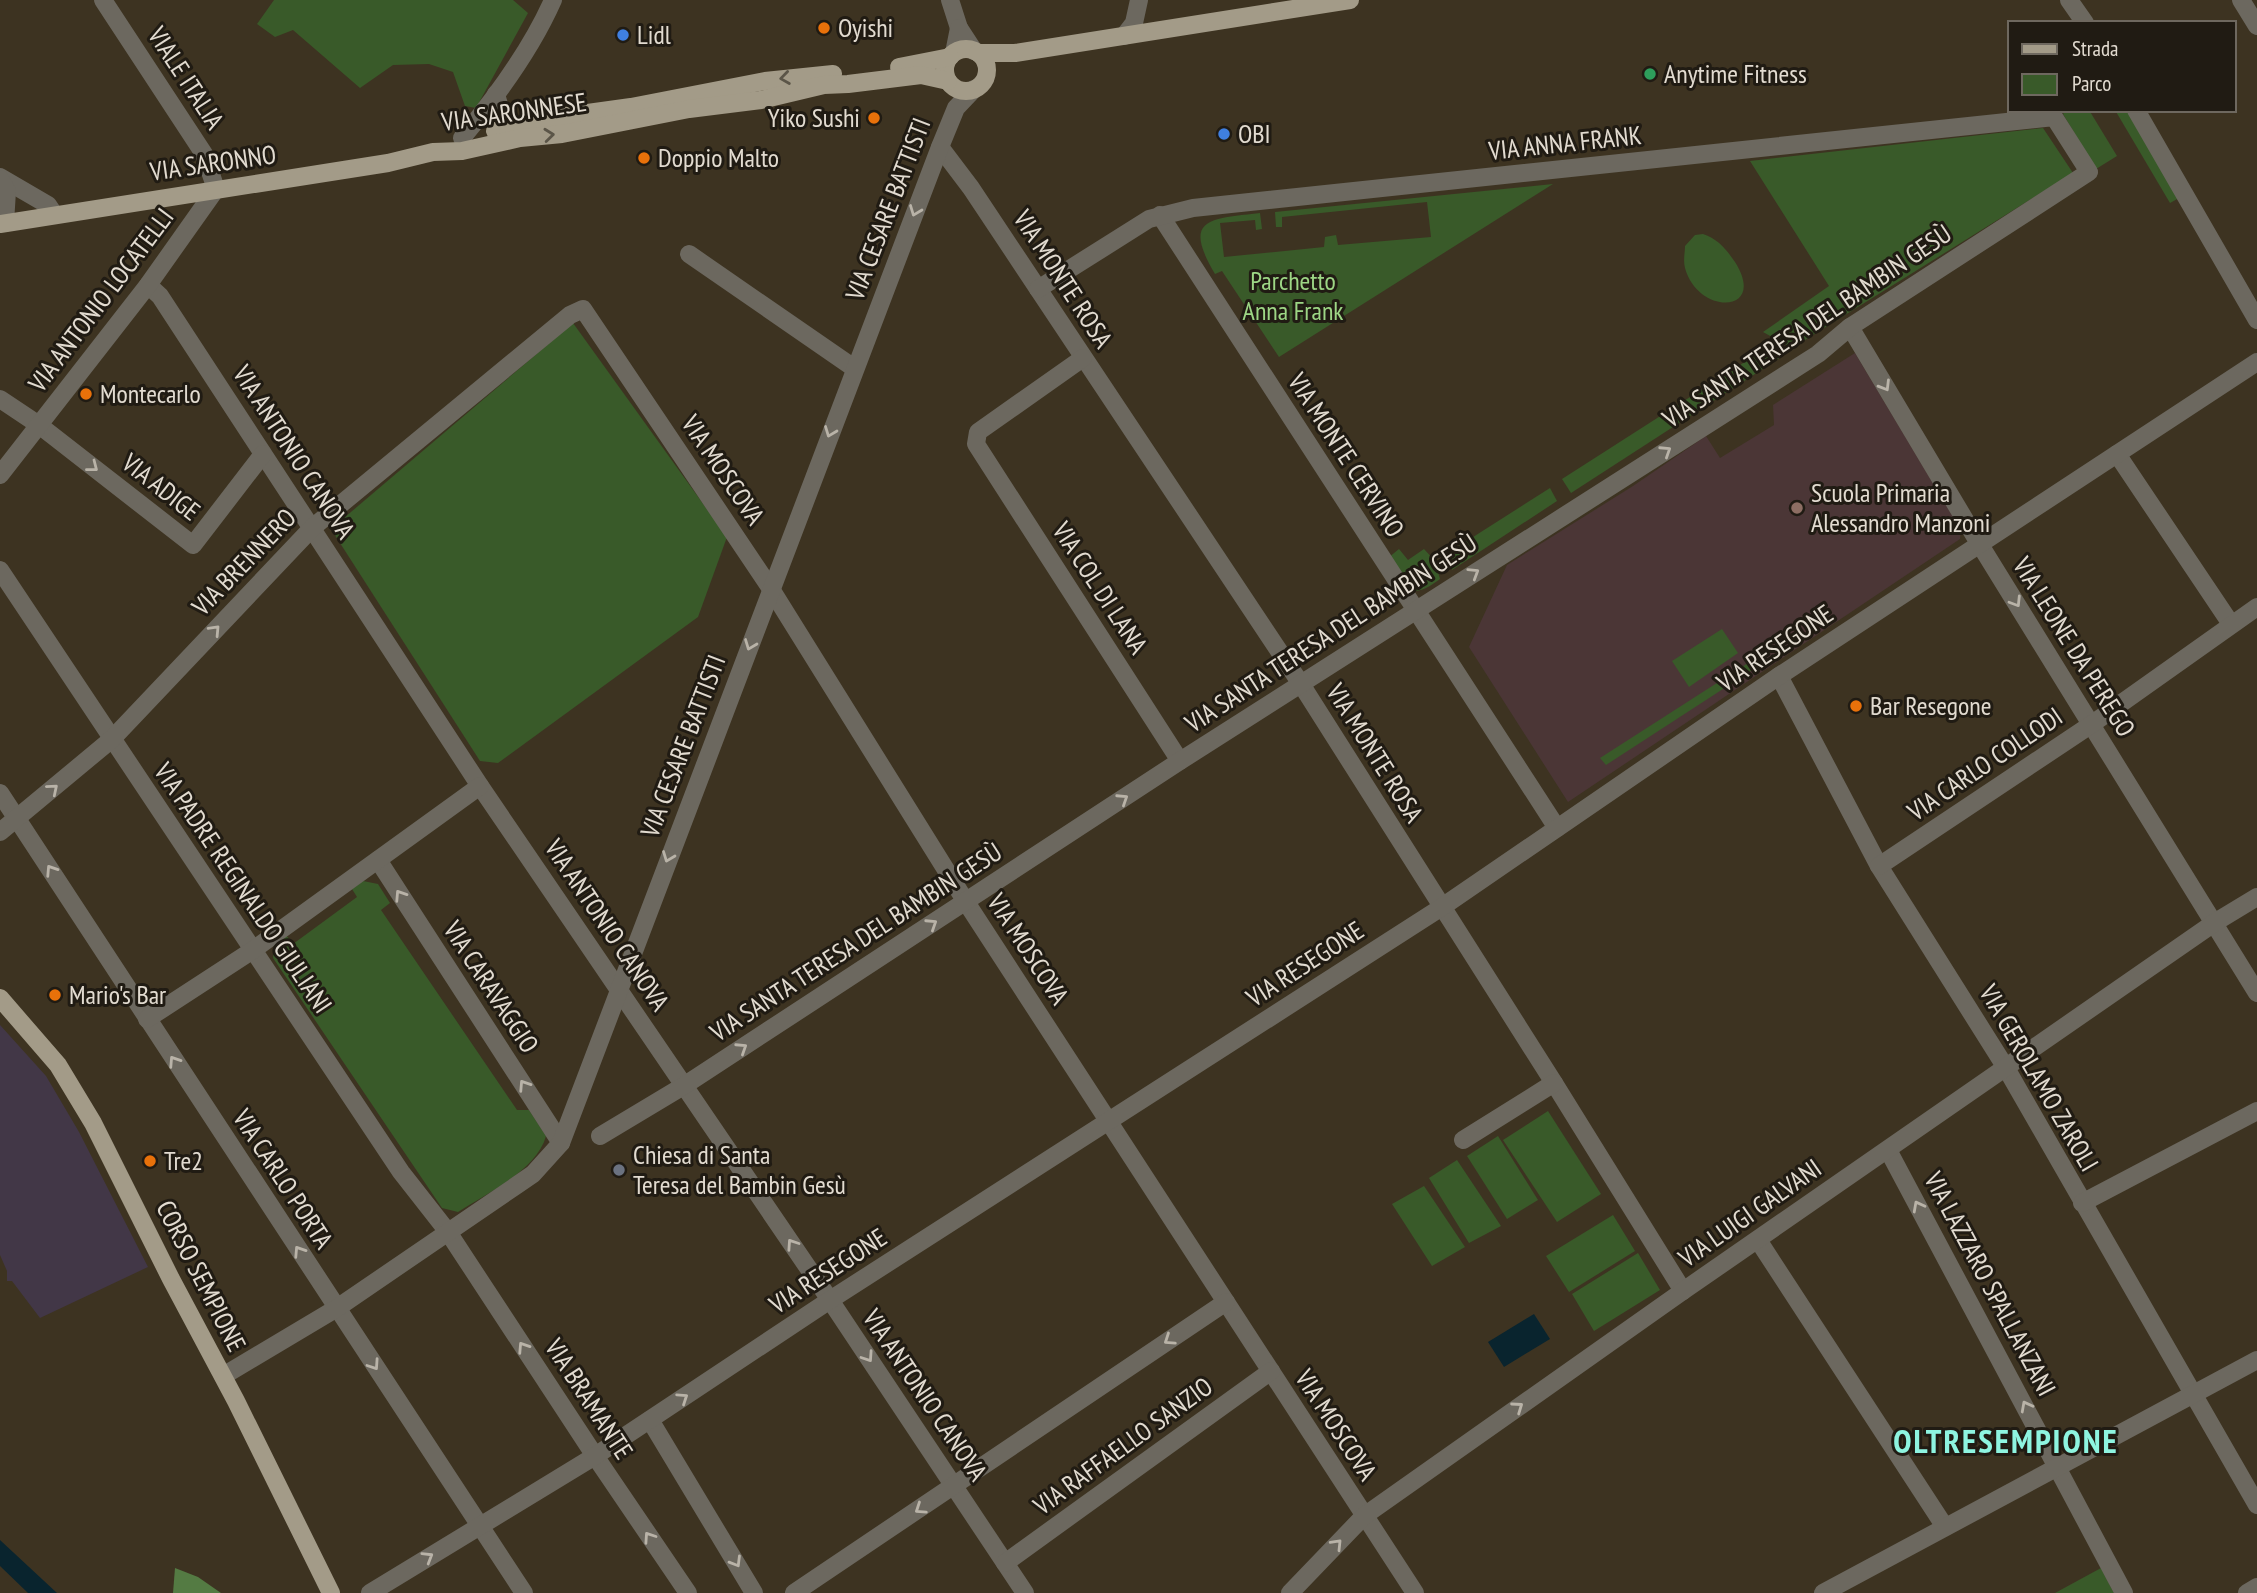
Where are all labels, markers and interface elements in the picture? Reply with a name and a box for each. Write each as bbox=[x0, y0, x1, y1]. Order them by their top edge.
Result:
place label: Oyishi bbox=[838, 11, 893, 44]
place label: Lidl bbox=[637, 18, 671, 51]
street label: VIALE ITALIA bbox=[141, 19, 232, 136]
marker: Oyishi bbox=[816, 20, 832, 36]
legend bbox=[2008, 21, 2236, 112]
marker: Lidl bbox=[615, 27, 631, 43]
text: Strada bbox=[2072, 35, 2118, 62]
place label: Anytime Fitness bbox=[1664, 57, 1807, 90]
marker: Anytime Fitness bbox=[1642, 66, 1658, 82]
text: Parco bbox=[2072, 70, 2111, 97]
one-way arrow bbox=[779, 71, 791, 86]
street label: VIA SARONNESE bbox=[438, 85, 588, 138]
place label: Yiko Sushi bbox=[768, 101, 860, 134]
marker: Yiko Sushi bbox=[866, 110, 882, 126]
street label: VIA CESARE BATTISTI bbox=[837, 113, 937, 305]
place label: OBI bbox=[1238, 117, 1271, 150]
street label: VIA ANNA FRANK bbox=[1486, 118, 1643, 167]
marker: OBI bbox=[1216, 126, 1232, 142]
one-way arrow bbox=[544, 128, 555, 143]
street label: VIA SARONNO bbox=[147, 137, 278, 188]
place label: Doppio Malto bbox=[658, 141, 779, 174]
marker: Doppio Malto bbox=[636, 150, 652, 166]
street label: VIA ANTONIO LOCATELLI bbox=[20, 201, 180, 399]
street label: VIA MONTE ROSA bbox=[1006, 203, 1121, 354]
one-way arrow bbox=[910, 204, 924, 216]
street label: VIA SANTA TERESA DEL BAMBIN GESÙ bbox=[1655, 217, 1957, 435]
park label: Parchetto Anna Frank bbox=[1243, 264, 1343, 327]
street label: VIA ANTONIO CANOVA bbox=[226, 358, 363, 545]
street label: VIA MONTE CERVINO bbox=[1281, 366, 1412, 543]
place label: Montecarlo bbox=[100, 377, 201, 410]
one-way arrow bbox=[1877, 378, 1890, 391]
marker: Montecarlo bbox=[78, 386, 94, 402]
street label: VIA MOSCOVA bbox=[674, 408, 773, 531]
one-way arrow bbox=[825, 425, 839, 437]
street label: VIA ADIGE bbox=[115, 445, 207, 527]
one-way arrow bbox=[1658, 446, 1671, 459]
one-way arrow bbox=[85, 459, 98, 471]
place label: Scuola Primaria Alessandro Manzoni bbox=[1811, 476, 1990, 539]
marker: Scuola Primaria Alessandro Manzoni bbox=[1789, 500, 1805, 516]
street label: VIA BRENNERO bbox=[184, 501, 303, 623]
street label: VIA COL DI LANA bbox=[1045, 515, 1156, 661]
street label: VIA SANTA TERESA DEL BAMBIN GESÙ bbox=[1178, 526, 1483, 740]
street label: VIA LEONE DA PEREGO bbox=[2005, 550, 2143, 743]
one-way arrow bbox=[1466, 568, 1479, 581]
one-way arrow bbox=[2007, 594, 2020, 607]
street label: VIA RESEGONE bbox=[1709, 597, 1839, 699]
one-way arrow bbox=[207, 625, 220, 638]
one-way arrow bbox=[744, 638, 758, 650]
street label: VIA CESARE BATTISTI bbox=[632, 650, 732, 842]
street label: VIA MONTE ROSA bbox=[1319, 676, 1432, 829]
place label: Bar Resegone bbox=[1870, 689, 1991, 722]
marker: Bar Resegone bbox=[1848, 698, 1864, 714]
street label: VIA CARLO COLLODI bbox=[1900, 700, 2069, 828]
street label: VIA PADRE REGINALDO GIULIANI bbox=[147, 755, 340, 1019]
one-way arrow bbox=[44, 785, 57, 797]
one-way arrow bbox=[1115, 794, 1128, 807]
street label: VIA ANTONIO CANOVA bbox=[537, 832, 677, 1017]
street label: VIA SANTA TERESA DEL BAMBIN GESÙ bbox=[703, 835, 1008, 1049]
one-way arrow bbox=[663, 851, 677, 863]
one-way arrow bbox=[46, 865, 59, 878]
street label: VIA MOSCOVA bbox=[980, 886, 1077, 1011]
one-way arrow bbox=[395, 889, 408, 902]
street label: VIA RESEGONE bbox=[1239, 913, 1370, 1014]
street label: VIA CARAVAGGIO bbox=[436, 914, 546, 1059]
one-way arrow bbox=[925, 919, 938, 932]
place label: Mario's Bar bbox=[69, 978, 166, 1011]
street label: VIA GEROLAMO ZAROLI bbox=[1972, 978, 2106, 1177]
marker: Mario's Bar bbox=[47, 987, 63, 1003]
one-way arrow bbox=[734, 1044, 747, 1056]
one-way arrow bbox=[170, 1056, 182, 1069]
one-way arrow bbox=[519, 1080, 532, 1093]
street label: VIA CARLO PORTA bbox=[226, 1102, 341, 1255]
place label: Chiesa di Santa Teresa del Bambin Gesù bbox=[633, 1138, 846, 1201]
place label: Tre2 bbox=[164, 1144, 203, 1177]
street label: VIA LUIGI GALVANI bbox=[1671, 1151, 1828, 1275]
marker: Tre2 bbox=[142, 1153, 158, 1169]
marker: Chiesa di Santa Teresa del Bambin Gesù bbox=[611, 1162, 627, 1178]
street label: VIA LAZZARO SPALLANZANI bbox=[1917, 1165, 2063, 1401]
street label: CORSO SEMPIONE bbox=[149, 1195, 254, 1357]
one-way arrow bbox=[1913, 1201, 1926, 1213]
street label: VIA RESEGONE bbox=[762, 1220, 893, 1321]
one-way arrow bbox=[787, 1238, 800, 1251]
one-way arrow bbox=[295, 1246, 308, 1259]
street label: VIA ANTONIO CANOVA bbox=[855, 1302, 995, 1487]
street label: VIA BRAMANTE bbox=[538, 1331, 641, 1465]
one-way arrow bbox=[1164, 1332, 1177, 1344]
one-way arrow bbox=[519, 1342, 532, 1355]
one-way arrow bbox=[859, 1349, 872, 1362]
one-way arrow bbox=[366, 1357, 379, 1370]
street label: VIA MOSCOVA bbox=[1288, 1362, 1385, 1487]
street label: VIA RAFFAELLO SANZIO bbox=[1026, 1370, 1219, 1522]
one-way arrow bbox=[675, 1393, 688, 1406]
one-way arrow bbox=[2021, 1401, 2034, 1414]
one-way arrow bbox=[1510, 1403, 1523, 1415]
district label: OLTRESEMPIONE bbox=[1893, 1419, 2119, 1462]
one-way arrow bbox=[915, 1501, 928, 1513]
one-way arrow bbox=[645, 1531, 658, 1544]
one-way arrow bbox=[1329, 1539, 1342, 1552]
one-way arrow bbox=[421, 1553, 434, 1566]
one-way arrow bbox=[728, 1555, 741, 1568]

